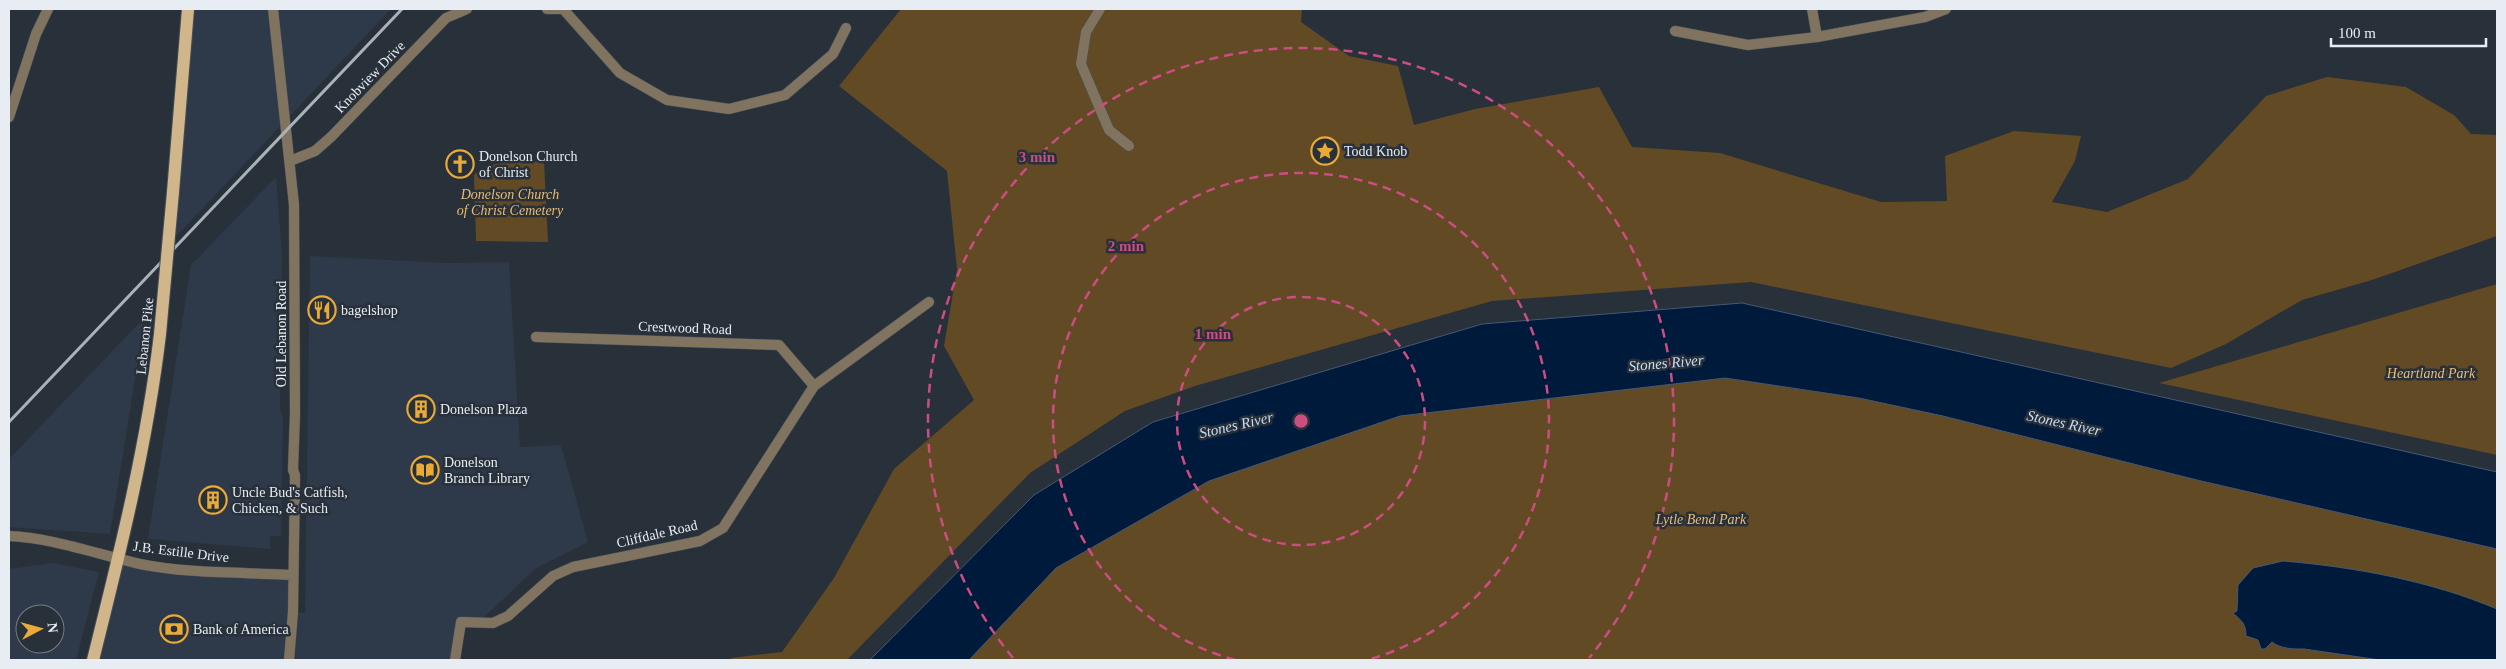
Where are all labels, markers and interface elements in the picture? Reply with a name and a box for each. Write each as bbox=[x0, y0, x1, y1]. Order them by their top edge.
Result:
scale bar bbox=[2331, 15, 2486, 47]
text: 100 m bbox=[2338, 25, 2376, 41]
street label: Knobview Drive bbox=[332, 38, 408, 116]
place icon: Todd Knob bbox=[1310, 136, 1340, 166]
place label: Todd Knob bbox=[1344, 144, 1407, 159]
church icon: Donelson Church of Christ bbox=[445, 149, 475, 179]
place label: Donelson Church of Christ bbox=[479, 149, 577, 180]
text: 3 min bbox=[1019, 149, 1056, 165]
park label: Donelson Church of Christ Cemetery bbox=[457, 187, 564, 218]
text: 2 min bbox=[1108, 238, 1145, 254]
street label: Old Lebanon Road bbox=[274, 281, 289, 387]
restaurant icon: bagelshop bbox=[307, 295, 337, 325]
street label: Lebanon Pike bbox=[133, 297, 157, 375]
place label: bagelshop bbox=[341, 303, 398, 318]
street label: Crestwood Road bbox=[638, 319, 732, 337]
text: 1 min bbox=[1195, 326, 1232, 342]
water label: Stones River bbox=[1628, 352, 1704, 374]
park label: Heartland Park bbox=[2386, 366, 2476, 381]
building icon: Donelson Plaza bbox=[406, 394, 436, 424]
place label: Donelson Plaza bbox=[440, 402, 528, 417]
water label: Stones River bbox=[2025, 407, 2103, 439]
water label: Stones River bbox=[1197, 409, 1275, 441]
centre of rings bbox=[1292, 412, 1310, 430]
library icon: Donelson Branch Library bbox=[410, 455, 440, 485]
place label: Donelson Branch Library bbox=[444, 455, 530, 486]
building icon: Uncle Bud's Catfish, Chicken, & Such bbox=[198, 485, 228, 515]
place label: Uncle Bud's Catfish, Chicken, & Such bbox=[232, 485, 348, 516]
park label: Lytle Bend Park bbox=[1655, 512, 1747, 527]
street label: Cliffdale Road bbox=[615, 517, 699, 551]
street label: J.B. Estille Drive bbox=[132, 539, 230, 565]
north arrow bbox=[15, 604, 65, 654]
bank icon: Bank of America bbox=[159, 614, 189, 644]
text: N bbox=[44, 622, 60, 634]
place label: Bank of America bbox=[193, 622, 289, 637]

